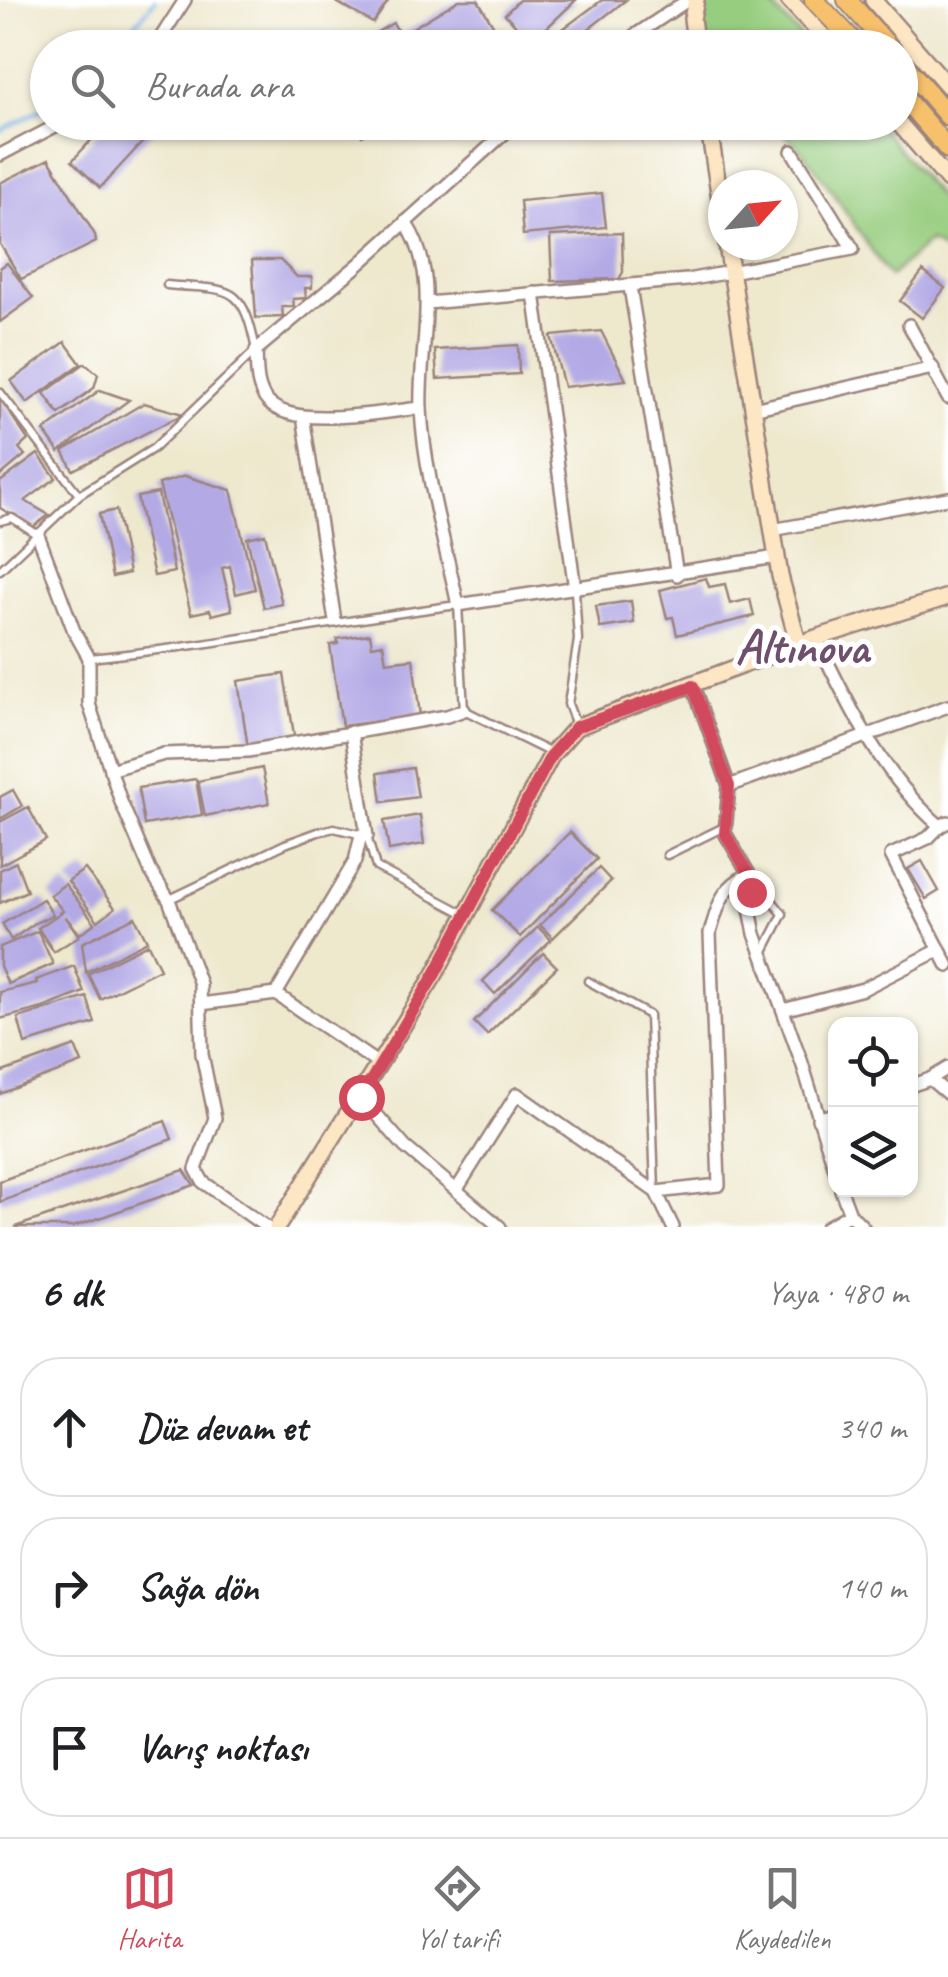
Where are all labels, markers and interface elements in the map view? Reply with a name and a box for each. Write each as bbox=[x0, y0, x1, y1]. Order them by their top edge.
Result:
search box bbox=[30, 30, 918, 140]
icon: search bbox=[65, 58, 120, 113]
text: Burada ara bbox=[145, 62, 293, 109]
north arrow bbox=[708, 170, 798, 260]
district label: Altınova bbox=[736, 617, 872, 677]
route end bbox=[729, 870, 775, 916]
map controls bbox=[828, 1017, 918, 1197]
button: locate bbox=[828, 1017, 918, 1107]
route start bbox=[339, 1075, 385, 1121]
button: layers bbox=[828, 1107, 918, 1197]
text: 6 dk bbox=[40, 1266, 103, 1319]
text: Yaya · 480 m bbox=[767, 1272, 908, 1313]
icon: ahead bbox=[42, 1400, 97, 1455]
text: Düz devam et bbox=[137, 1404, 307, 1451]
text: 340 m bbox=[837, 1407, 906, 1448]
icon: right bbox=[42, 1560, 97, 1615]
text: Sağa dön bbox=[137, 1564, 258, 1611]
text: 140 m bbox=[837, 1567, 906, 1608]
icon: arrive bbox=[42, 1720, 97, 1775]
text: Varış noktası bbox=[137, 1724, 308, 1771]
tab: Harita bbox=[117, 1861, 182, 1956]
tab: Yol tarifi bbox=[416, 1861, 499, 1956]
tab: Kaydedilen bbox=[734, 1861, 831, 1956]

